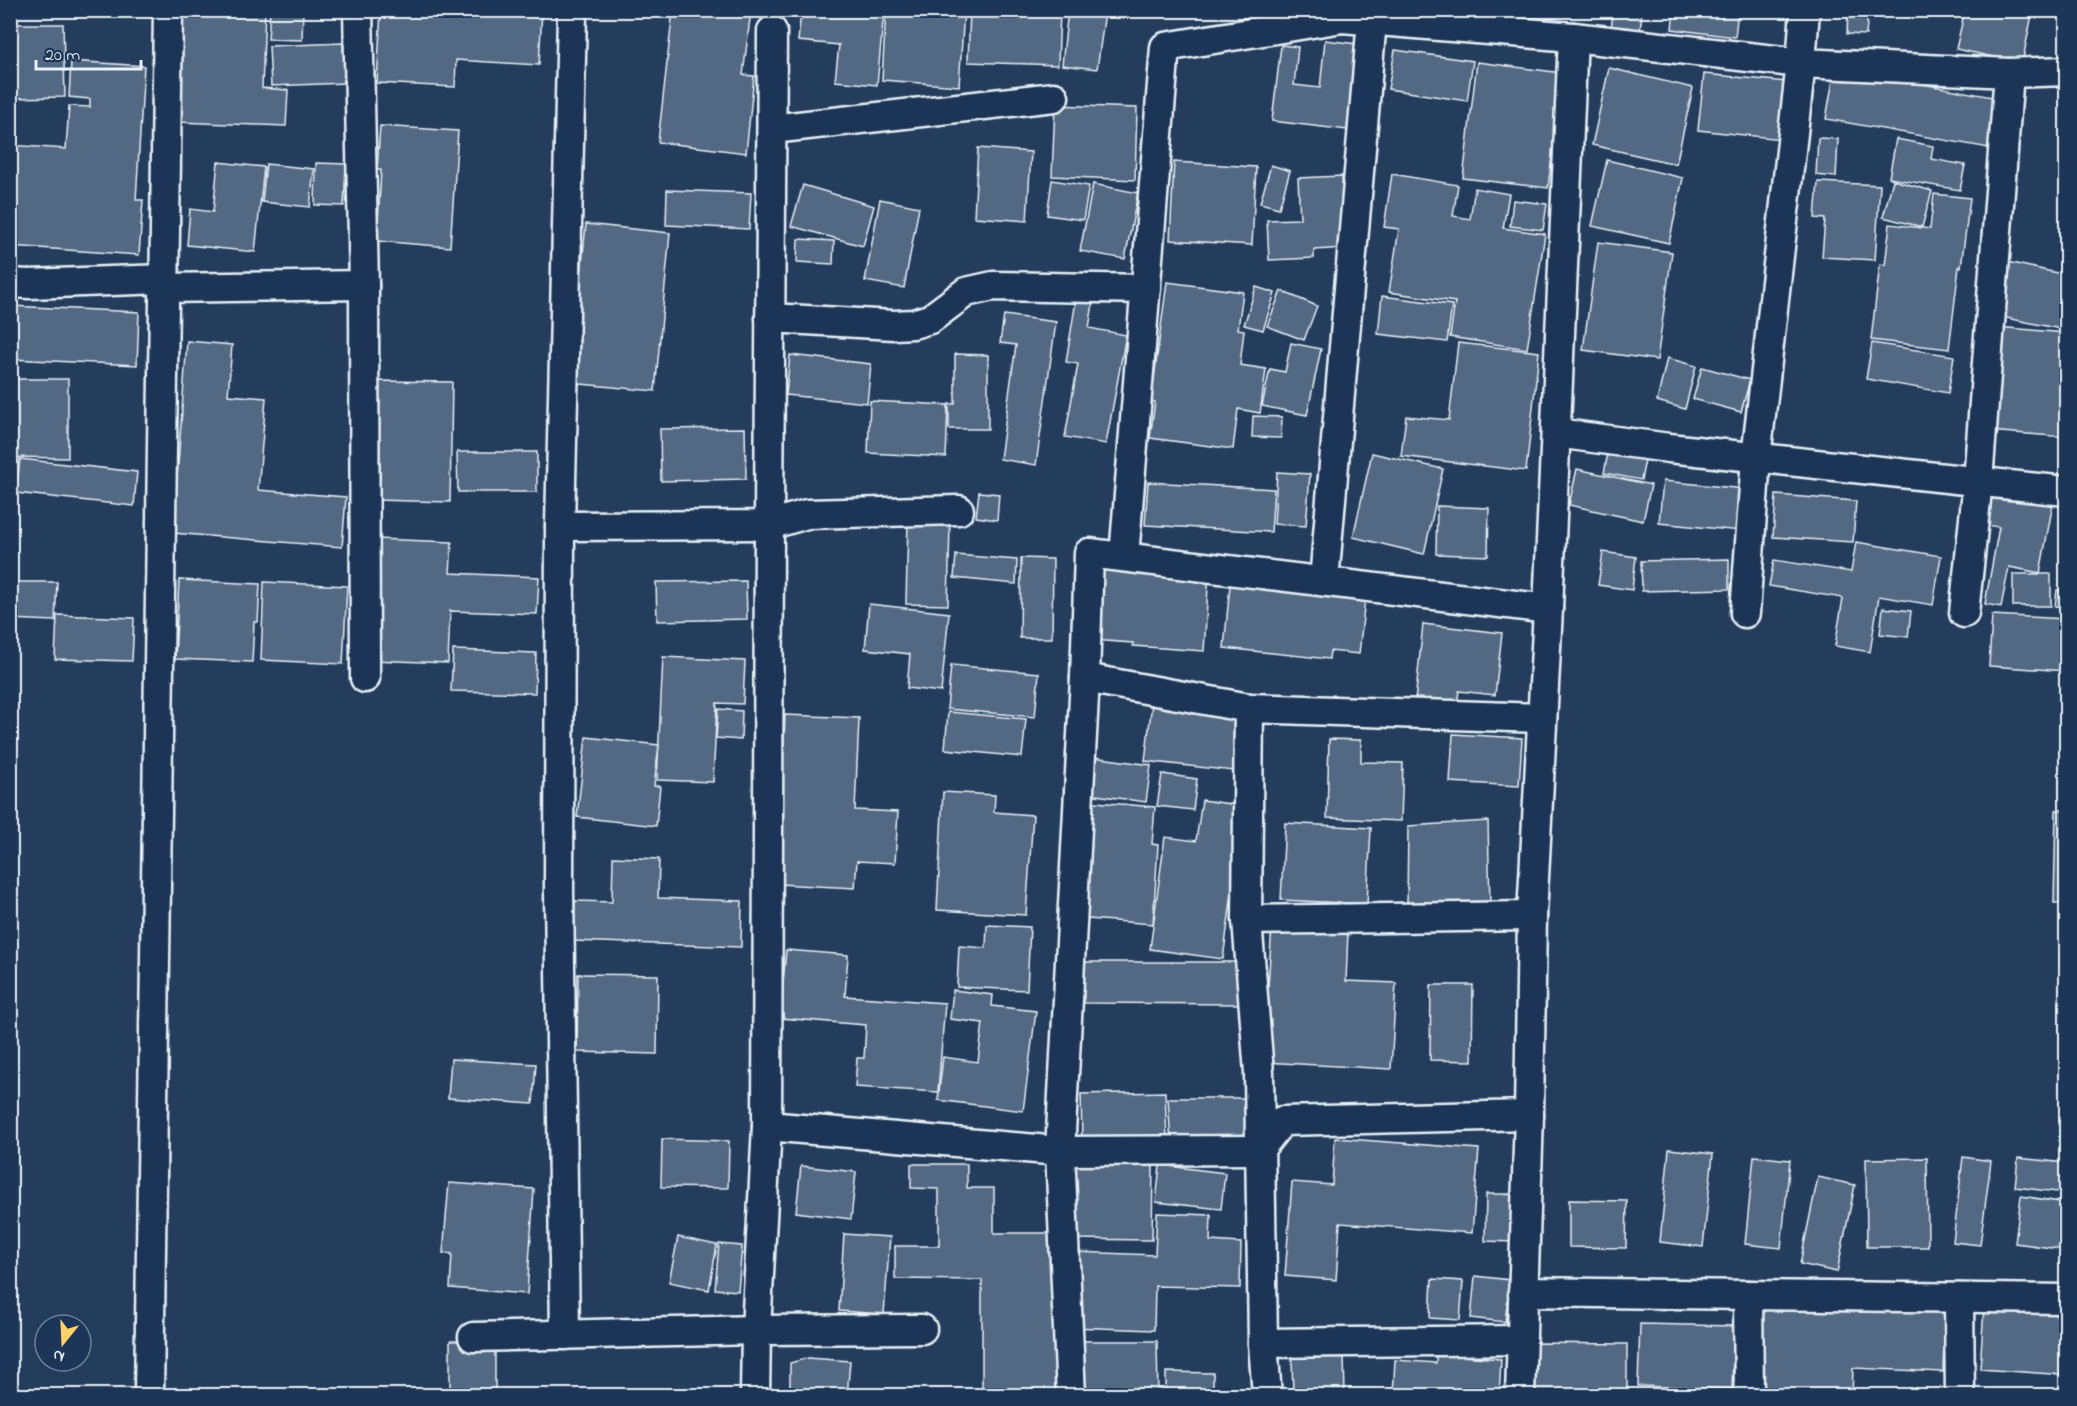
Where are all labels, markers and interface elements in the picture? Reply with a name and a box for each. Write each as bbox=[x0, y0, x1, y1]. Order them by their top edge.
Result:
scale bar bbox=[36, 33, 141, 71]
text: 20 m bbox=[45, 43, 80, 69]
north arrow bbox=[33, 1313, 93, 1373]
text: N bbox=[50, 1342, 68, 1368]

